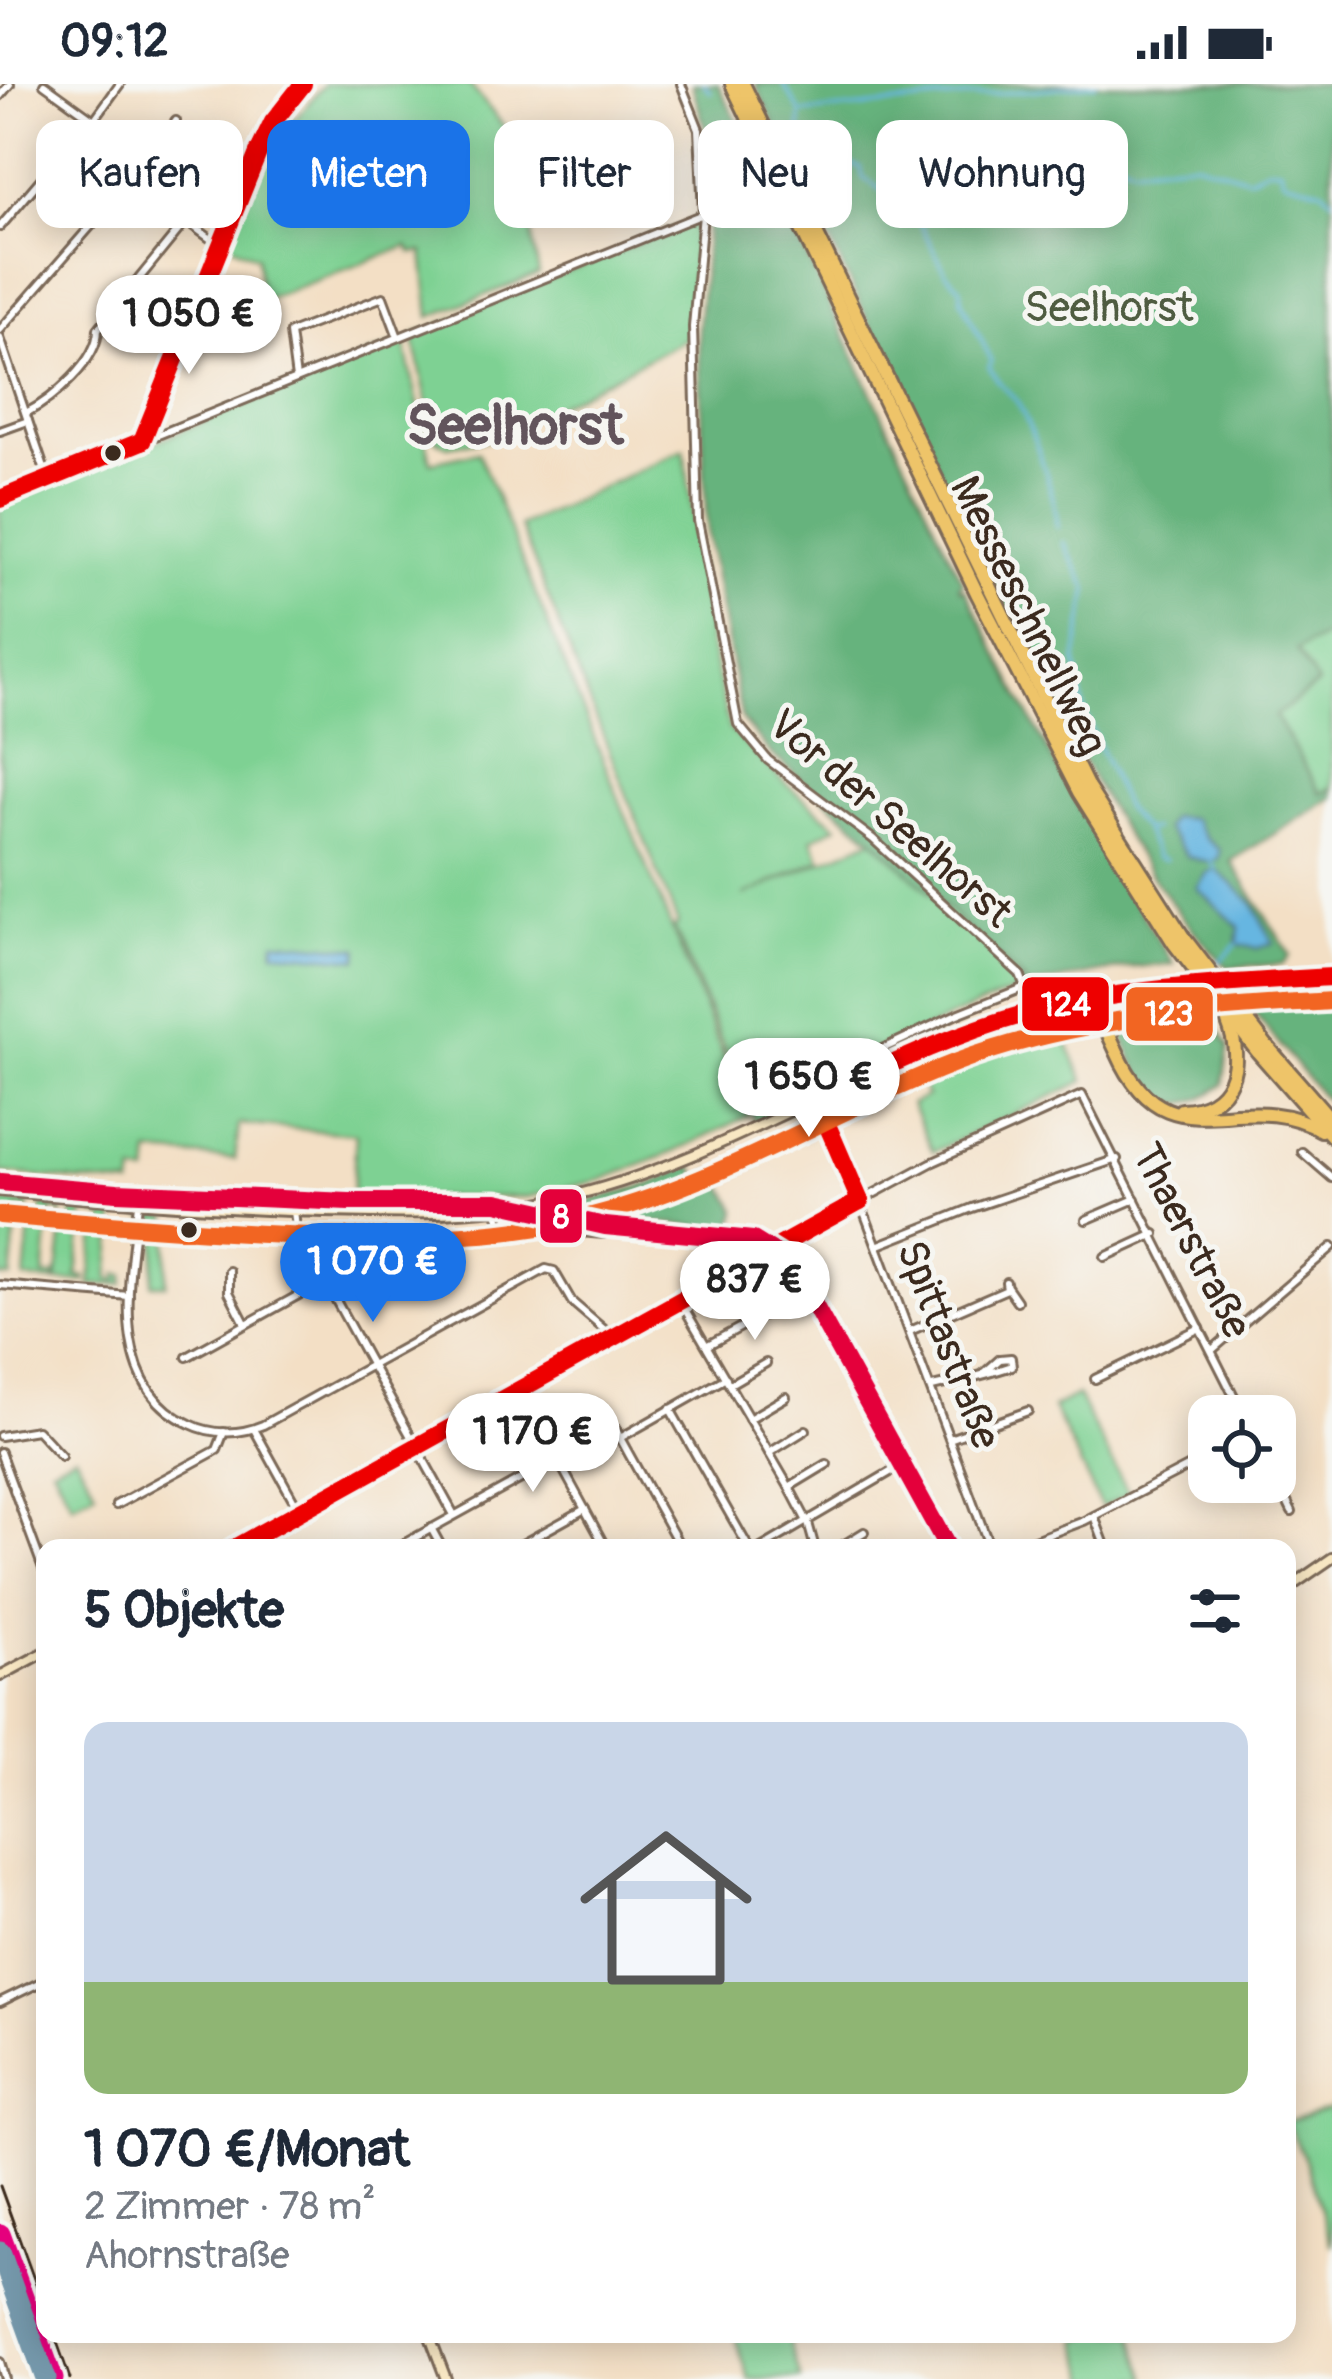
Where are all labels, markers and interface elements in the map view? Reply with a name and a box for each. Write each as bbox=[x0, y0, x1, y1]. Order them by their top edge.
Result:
text: 09:12 bbox=[60, 14, 169, 70]
chip: Kaufen bbox=[36, 120, 243, 228]
chip: Mieten bbox=[267, 120, 470, 228]
chip: Filter bbox=[494, 120, 674, 228]
chip: Neu bbox=[698, 120, 852, 228]
chip: Wohnung bbox=[876, 120, 1128, 228]
pin: 1 050 € bbox=[78, 275, 300, 377]
park label: Seelhorst bbox=[1025, 282, 1193, 334]
text: 1 050 € bbox=[123, 289, 255, 338]
district label: Seelhorst bbox=[406, 393, 625, 461]
unlabelled marker bbox=[102, 442, 124, 464]
street label: Messeschnellweg bbox=[938, 468, 1118, 764]
street label: Vor der Seelhorst bbox=[757, 699, 1023, 939]
line badge: 124 bbox=[1020, 975, 1111, 1033]
text: 124 bbox=[1041, 985, 1091, 1026]
line badge: 123 bbox=[1124, 985, 1215, 1043]
text: 123 bbox=[1145, 994, 1193, 1035]
pin: 1 650 € bbox=[698, 1038, 920, 1140]
text: 1 650 € bbox=[745, 1052, 873, 1101]
street label: Thaerstraße bbox=[1120, 1135, 1262, 1348]
line badge: 8 bbox=[538, 1187, 584, 1245]
text: 8 bbox=[553, 1197, 570, 1238]
unlabelled marker bbox=[178, 1219, 200, 1241]
pin: 1 070 € bbox=[262, 1223, 484, 1325]
street label: Spittastraße bbox=[884, 1233, 1012, 1457]
text: 1 070 € bbox=[307, 1237, 439, 1286]
pin: 837 € bbox=[671, 1241, 839, 1343]
text: 837 € bbox=[707, 1255, 803, 1304]
pin: 1 170 € bbox=[422, 1393, 644, 1495]
map controls bbox=[1188, 1395, 1296, 1503]
button: locate bbox=[1188, 1395, 1296, 1503]
text: 1 170 € bbox=[473, 1407, 593, 1456]
icon: filters bbox=[1182, 1578, 1248, 1644]
text: 5 Objekte bbox=[84, 1579, 284, 1643]
icon: home bbox=[558, 1800, 774, 2016]
text: 1 070 €/Monat bbox=[84, 2118, 410, 2182]
text: 2 Zimmer · 78 m² bbox=[84, 2182, 376, 2231]
text: Ahornstraße bbox=[84, 2231, 289, 2280]

